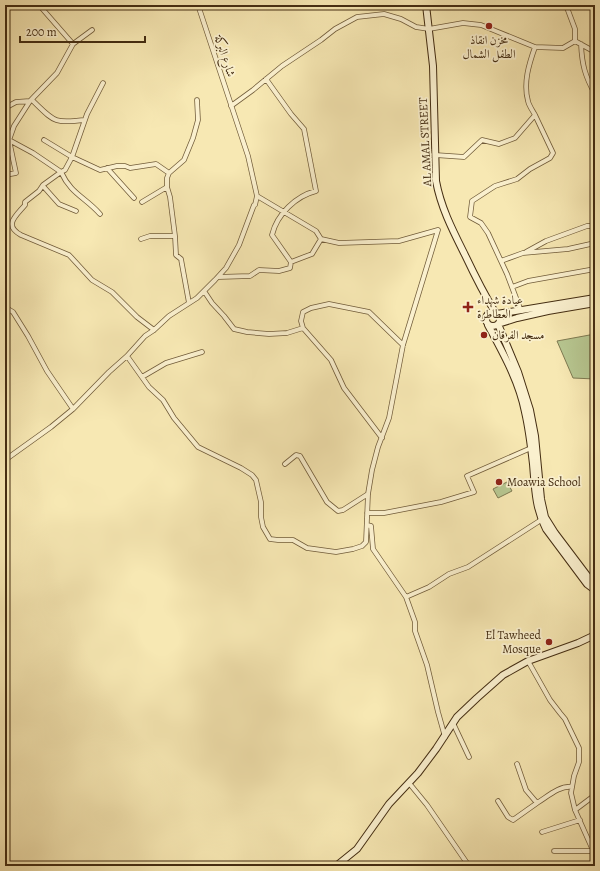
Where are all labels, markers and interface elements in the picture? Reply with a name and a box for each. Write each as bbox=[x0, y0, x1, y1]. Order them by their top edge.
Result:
scale bar bbox=[20, 18, 145, 44]
marker: مخزن انقاذ الطفل الشمال bbox=[484, 21, 494, 31]
text: 200 m bbox=[26, 24, 57, 40]
street label: شارع البركة bbox=[208, 32, 239, 80]
place label: مخزن انقاذ الطفل الشمال bbox=[462, 32, 516, 63]
street label: AL AMAL STREET bbox=[415, 97, 435, 188]
place label: عيادة شهداء العطاطرة bbox=[477, 292, 523, 322]
marker: عيادة شهداء العطاطرة bbox=[462, 301, 474, 313]
place label: مسجد الفرقان bbox=[492, 327, 544, 343]
marker: مسجد الفرقان bbox=[479, 330, 489, 340]
place label: Moawia School bbox=[507, 474, 581, 490]
marker: Moawia School bbox=[494, 477, 504, 487]
place label: El Tawheed Mosque bbox=[485, 627, 542, 657]
marker: El Tawheed Mosque bbox=[544, 637, 554, 647]

